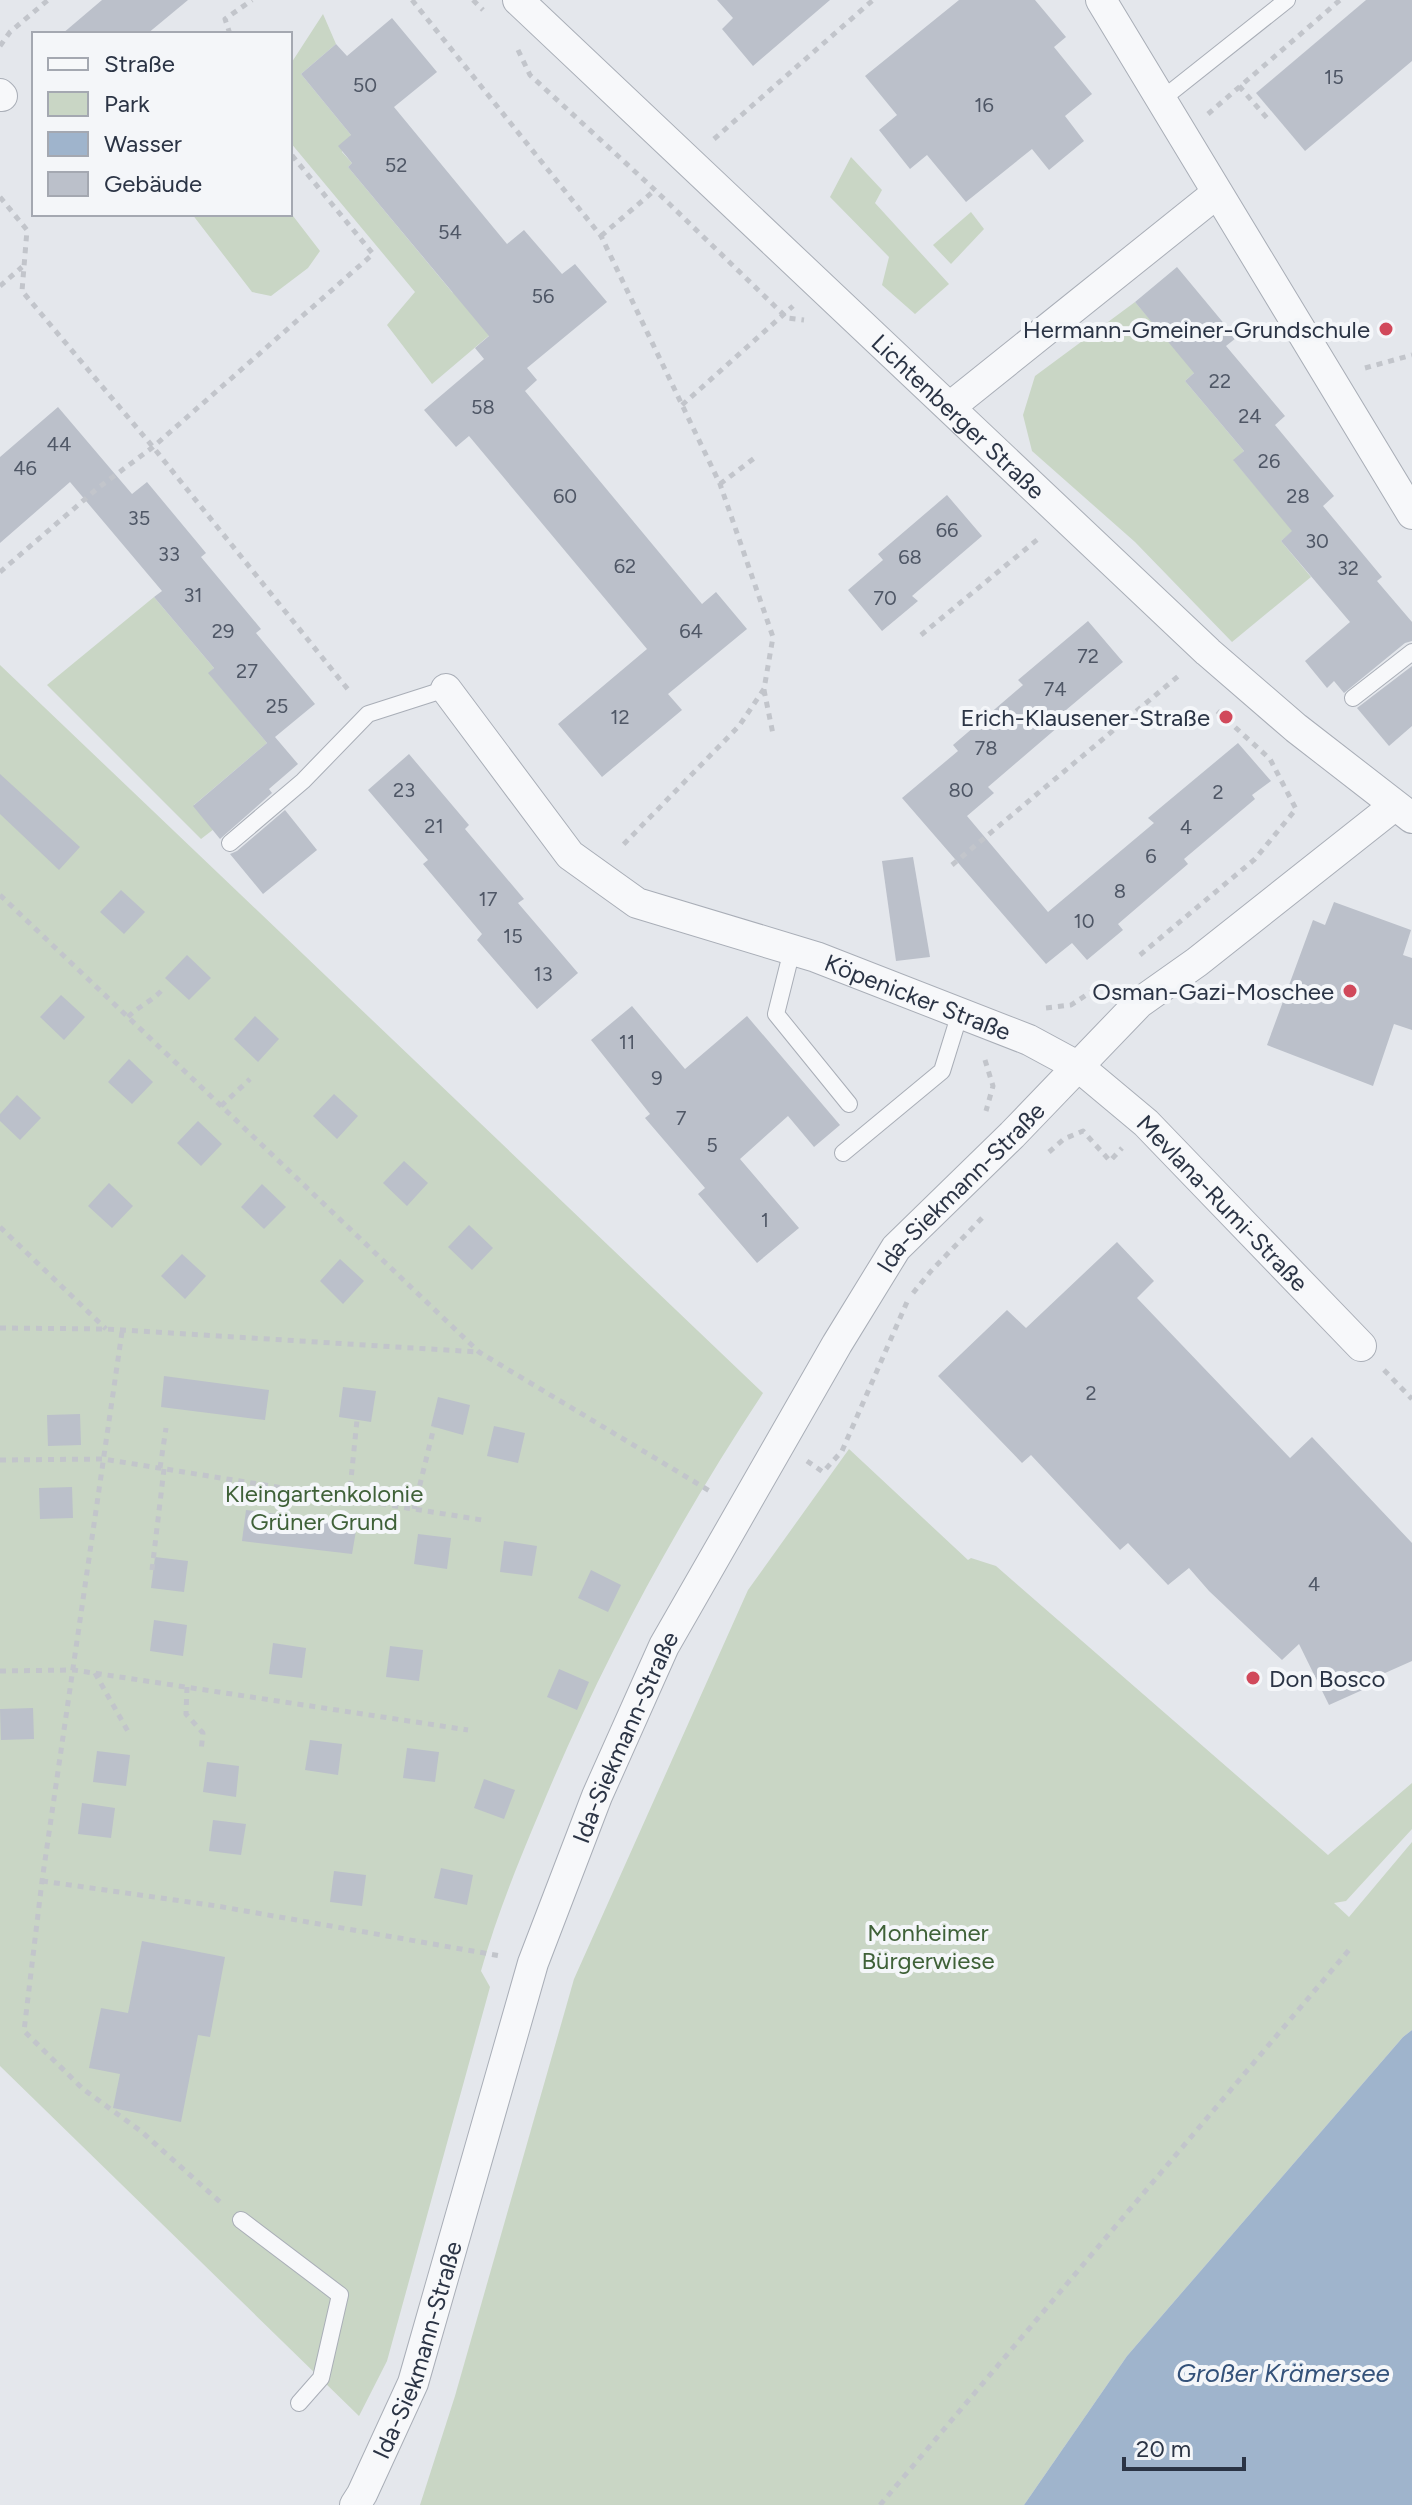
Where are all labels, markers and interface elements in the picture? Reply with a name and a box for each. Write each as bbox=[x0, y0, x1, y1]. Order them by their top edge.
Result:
legend bbox=[32, 32, 292, 216]
text: Straße bbox=[104, 49, 175, 78]
house number: 15 bbox=[1324, 65, 1344, 89]
house number: 50 bbox=[353, 73, 377, 97]
text: Park bbox=[104, 89, 150, 118]
house number: 16 bbox=[974, 93, 994, 117]
text: Wasser bbox=[104, 129, 182, 158]
house number: 52 bbox=[385, 153, 407, 177]
text: Gebäude bbox=[104, 169, 202, 198]
house number: 54 bbox=[438, 220, 462, 244]
house number: 56 bbox=[532, 284, 554, 308]
place label: Hermann-Gmeiner-Grundschule bbox=[1023, 315, 1370, 344]
marker: Hermann-Gmeiner-Grundschule bbox=[1377, 320, 1395, 338]
street label: Lichtenberger Straße bbox=[866, 328, 1051, 505]
house number: 22 bbox=[1209, 369, 1231, 393]
house number: 58 bbox=[471, 395, 495, 419]
house number: 24 bbox=[1238, 404, 1262, 428]
house number: 44 bbox=[47, 432, 71, 456]
house number: 26 bbox=[1258, 449, 1280, 473]
house number: 46 bbox=[13, 456, 37, 480]
house number: 60 bbox=[553, 484, 577, 508]
house number: 28 bbox=[1286, 484, 1310, 508]
house number: 35 bbox=[128, 506, 150, 530]
house number: 66 bbox=[936, 518, 958, 542]
house number: 30 bbox=[1305, 529, 1329, 553]
house number: 33 bbox=[158, 542, 180, 566]
house number: 68 bbox=[898, 545, 922, 569]
house number: 62 bbox=[614, 554, 636, 578]
house number: 32 bbox=[1337, 556, 1359, 580]
house number: 31 bbox=[183, 583, 203, 607]
house number: 70 bbox=[873, 586, 897, 610]
house number: 29 bbox=[212, 619, 234, 643]
house number: 64 bbox=[679, 619, 703, 643]
house number: 72 bbox=[1077, 644, 1099, 668]
house number: 27 bbox=[236, 659, 258, 683]
house number: 74 bbox=[1043, 677, 1067, 701]
house number: 25 bbox=[266, 694, 288, 718]
place label: Erich-Klausener-Straße bbox=[960, 703, 1210, 732]
house number: 12 bbox=[610, 705, 630, 729]
marker: Erich-Klausener-Straße bbox=[1217, 708, 1235, 726]
house number: 78 bbox=[974, 736, 998, 760]
house number: 23 bbox=[393, 778, 415, 802]
house number: 80 bbox=[948, 778, 974, 802]
house number: 2 bbox=[1212, 780, 1224, 804]
house number: 21 bbox=[424, 814, 444, 838]
house number: 4 bbox=[1180, 815, 1192, 839]
house number: 6 bbox=[1145, 844, 1157, 868]
house number: 8 bbox=[1114, 879, 1126, 903]
house number: 17 bbox=[479, 887, 498, 911]
house number: 10 bbox=[1073, 909, 1095, 933]
house number: 15 bbox=[503, 924, 523, 948]
street label: Köpenicker Straße bbox=[821, 947, 1015, 1046]
house number: 13 bbox=[533, 962, 553, 986]
place label: Osman-Gazi-Moschee bbox=[1092, 977, 1334, 1006]
marker: Osman-Gazi-Moschee bbox=[1341, 982, 1359, 1000]
house number: 11 bbox=[619, 1030, 635, 1054]
house number: 9 bbox=[651, 1066, 663, 1090]
street label: Ida-Siekmann-Straße bbox=[870, 1096, 1050, 1278]
house number: 7 bbox=[676, 1106, 687, 1130]
street label: Mevlana-Rumi-Straße bbox=[1131, 1108, 1314, 1297]
house number: 5 bbox=[706, 1133, 718, 1157]
house number: 1 bbox=[761, 1208, 769, 1232]
house number: 2 bbox=[1085, 1381, 1097, 1405]
park label: Kleingartenkolonie Grüner Grund bbox=[225, 1479, 423, 1536]
house number: 4 bbox=[1308, 1572, 1320, 1596]
street label: Ida-Siekmann-Straße bbox=[566, 1626, 684, 1847]
place label: Don Bosco bbox=[1269, 1664, 1385, 1693]
marker: Don Bosco bbox=[1244, 1669, 1262, 1687]
park label: Monheimer Bürgerwiese bbox=[861, 1918, 995, 1975]
street label: Ida-Siekmann-Straße bbox=[366, 2238, 467, 2463]
water label: Großer Krämersee bbox=[1176, 2357, 1390, 2389]
scale bar bbox=[1124, 2421, 1244, 2471]
text: 20 m bbox=[1136, 2434, 1191, 2463]

